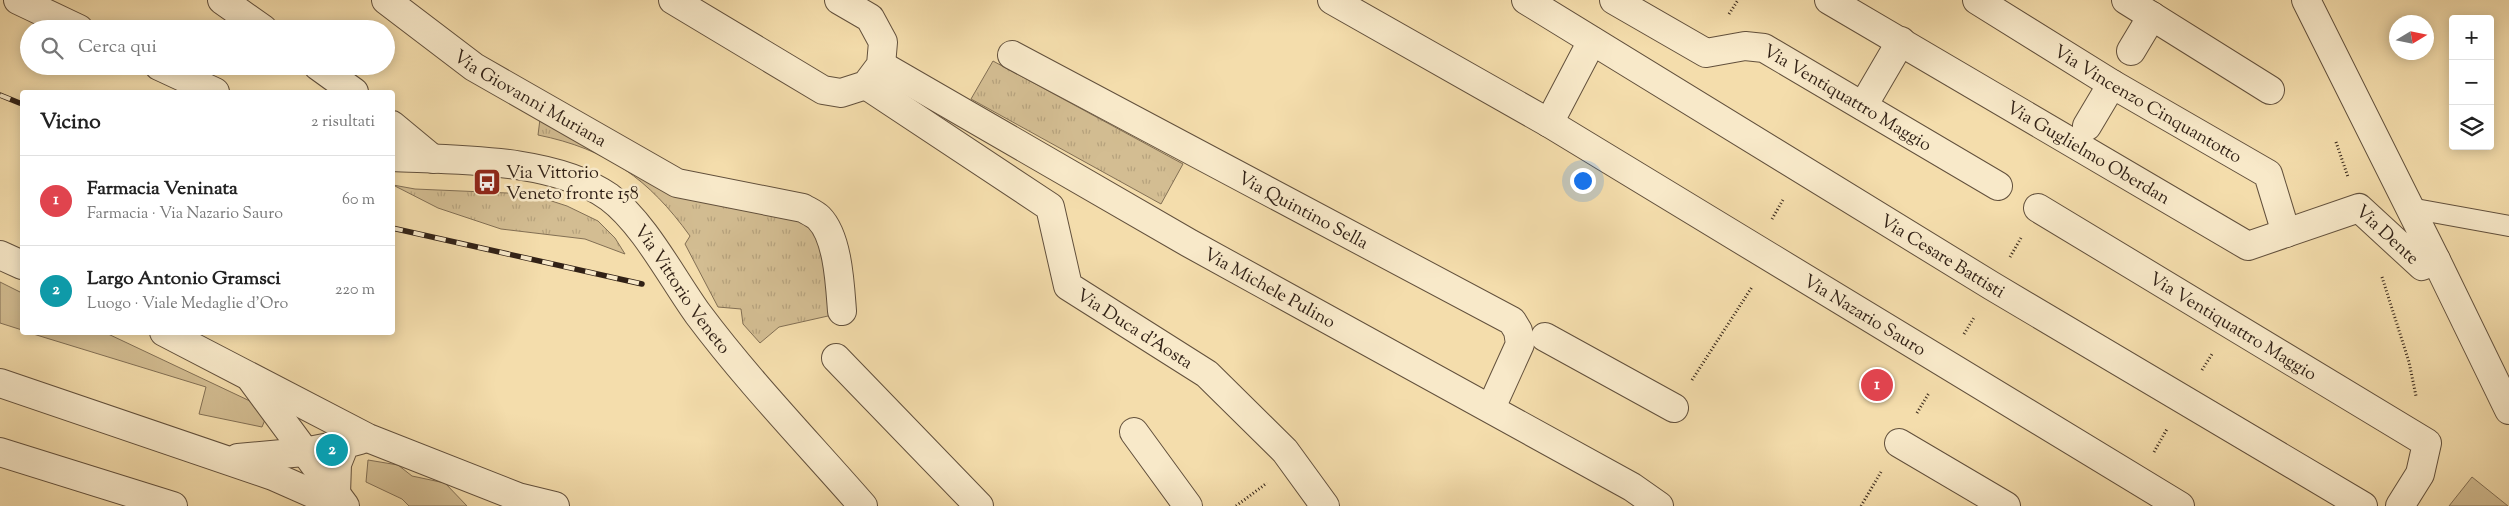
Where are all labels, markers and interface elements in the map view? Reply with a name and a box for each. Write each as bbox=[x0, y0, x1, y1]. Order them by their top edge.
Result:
north arrow bbox=[2389, 15, 2434, 60]
map controls bbox=[2449, 15, 2494, 150]
button: + bbox=[2449, 15, 2494, 60]
search box bbox=[20, 20, 395, 75]
icon: search bbox=[38, 34, 66, 62]
text: Cerca qui bbox=[78, 34, 157, 61]
street label: Via Ventiquattro Maggio bbox=[1757, 39, 1936, 159]
street label: Via Vincenzo Cinquantotto bbox=[2048, 40, 2246, 171]
street label: Via Giovanni Muriana bbox=[447, 45, 611, 155]
button: − bbox=[2449, 60, 2494, 105]
street label: Via Guglielmo Oberdan bbox=[2001, 96, 2175, 213]
button: layers bbox=[2449, 105, 2494, 150]
text: Vicino bbox=[40, 108, 101, 138]
text: 2 risultati bbox=[311, 111, 375, 134]
place label: Via Vittorio Veneto fronte 158 bbox=[506, 161, 639, 208]
street label: Via Quintino Sella bbox=[1232, 166, 1372, 257]
bus stop icon: Via Vittorio Veneto fronte 158 bbox=[472, 167, 502, 197]
your location bbox=[1570, 168, 1596, 194]
text: Farmacia Veninata bbox=[87, 176, 238, 203]
text: 1 bbox=[53, 189, 59, 212]
text: 60 m bbox=[342, 189, 375, 212]
street label: Via Dente bbox=[2349, 200, 2424, 272]
text: Farmacia · Via Nazario Sauro bbox=[87, 203, 283, 226]
street label: Via Cesare Battisti bbox=[1874, 209, 2009, 306]
street label: Via Vittorio Veneto bbox=[627, 220, 736, 361]
street label: Via Michele Pulino bbox=[1198, 242, 1340, 336]
text: Largo Antonio Gramsci bbox=[87, 266, 281, 293]
street label: Via Ventiquattro Maggio bbox=[2143, 267, 2321, 388]
street label: Via Nazario Sauro bbox=[1798, 269, 1930, 364]
text: 2 bbox=[52, 279, 60, 302]
text: 220 m bbox=[335, 279, 375, 302]
street label: Via Duca d'Aosta bbox=[1070, 283, 1197, 377]
text: Luogo · Viale Medaglie d'Oro bbox=[87, 293, 288, 316]
pin: 1 bbox=[1861, 366, 1893, 404]
pin: 2 bbox=[316, 431, 348, 469]

